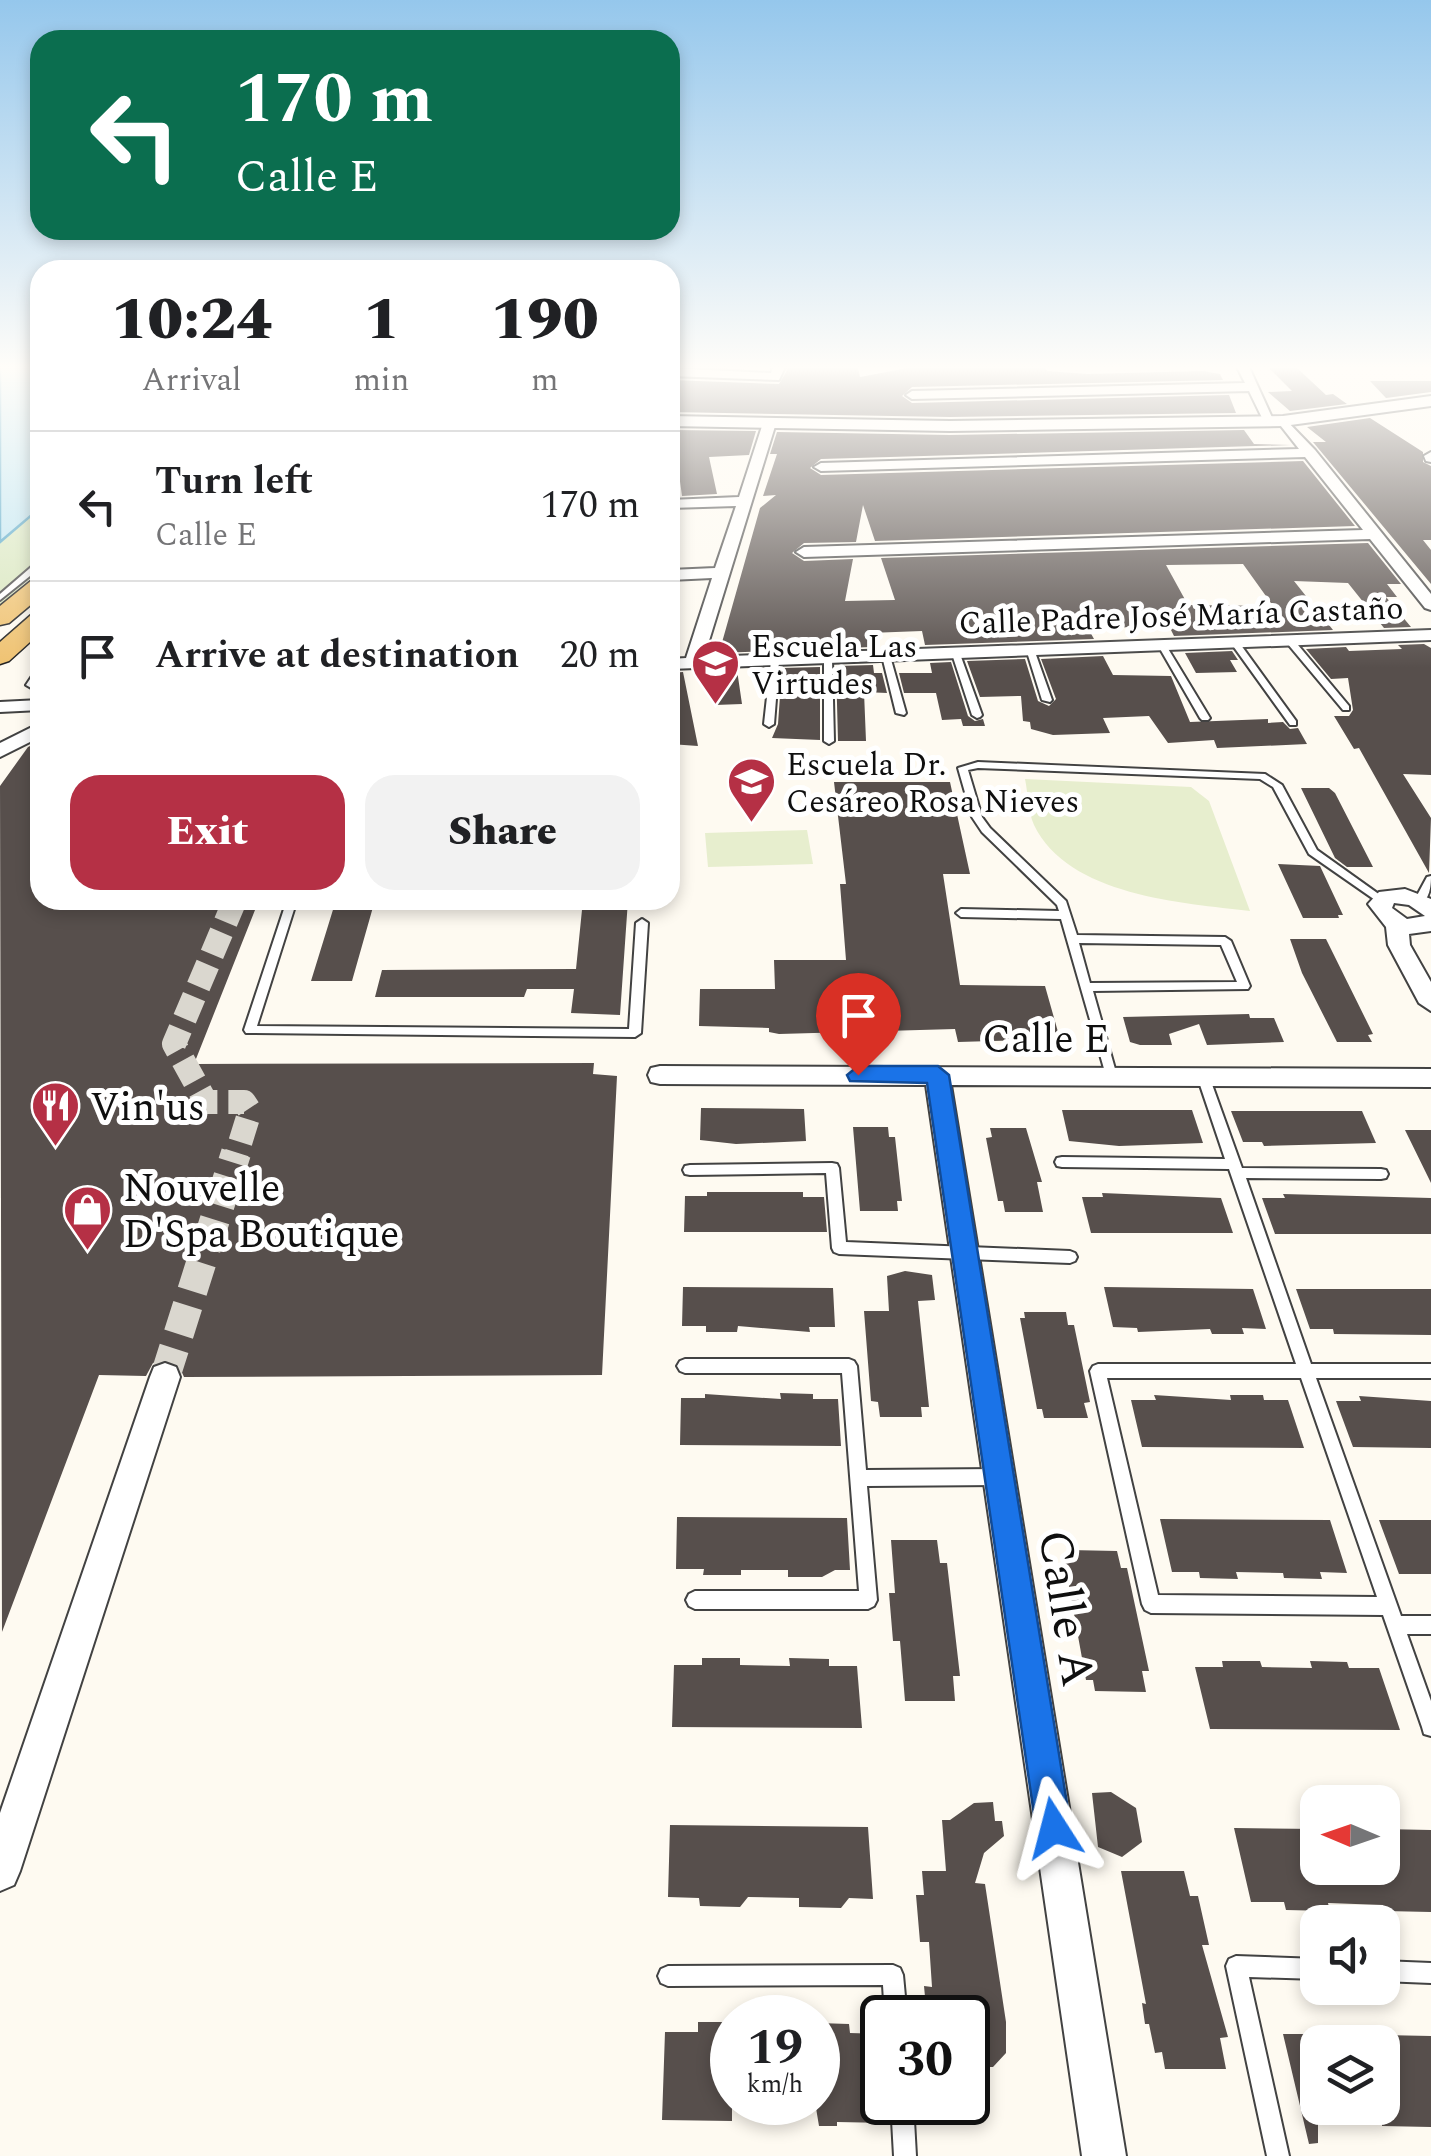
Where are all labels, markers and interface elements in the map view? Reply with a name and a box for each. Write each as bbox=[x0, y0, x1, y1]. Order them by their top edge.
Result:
text: 170 m bbox=[235, 47, 433, 153]
icon: left bbox=[70, 70, 200, 200]
text: Calle E bbox=[235, 143, 378, 212]
text: 10:24 bbox=[111, 274, 272, 366]
text: 1 bbox=[363, 274, 399, 366]
text: 190 bbox=[491, 274, 599, 366]
text: Arrival bbox=[142, 356, 242, 405]
text: min bbox=[353, 356, 409, 405]
text: m bbox=[531, 356, 558, 405]
text: Turn left bbox=[155, 453, 313, 511]
text: 170 m bbox=[541, 477, 640, 535]
icon: left bbox=[70, 479, 125, 534]
text: Calle E bbox=[155, 511, 257, 560]
street label: Calle Padre José María Castaño bbox=[958, 584, 1404, 649]
place label: Escuela Las Virtudes bbox=[751, 623, 917, 709]
text: Arrive at destination bbox=[155, 627, 519, 685]
text: 20 m bbox=[560, 627, 640, 685]
icon: arrive bbox=[70, 629, 125, 684]
school or university icon: Escuela Las Virtudes bbox=[690, 638, 742, 706]
place label: Escuela Dr. Cesáreo Rosa Nieves bbox=[786, 741, 1079, 827]
school or university icon: Escuela Dr. Cesáreo Rosa Nieves bbox=[725, 756, 777, 824]
button: Exit bbox=[70, 775, 345, 890]
button: Share bbox=[365, 775, 640, 890]
pin bbox=[816, 973, 901, 1076]
icon: arrive bbox=[831, 988, 886, 1043]
street label: Calle E bbox=[982, 1010, 1110, 1071]
place label: Vin'us bbox=[90, 1078, 205, 1139]
restaurant icon: Vin'us bbox=[29, 1080, 81, 1148]
place label: Nouvelle D'Spa Boutique bbox=[123, 1159, 399, 1266]
shop icon: Nouvelle D'Spa Boutique bbox=[62, 1184, 114, 1252]
street label: Calle A bbox=[1017, 1525, 1114, 1692]
position arrow bbox=[1002, 1776, 1106, 1880]
north arrow bbox=[1300, 1785, 1400, 1885]
map controls bbox=[1300, 1785, 1400, 2125]
button: sound bbox=[1300, 1905, 1400, 2005]
speed limit sign: 30 bbox=[860, 1995, 990, 2125]
text: 19 bbox=[747, 2010, 803, 2086]
button: layers bbox=[1300, 2025, 1400, 2125]
text: km/h bbox=[747, 2066, 803, 2104]

